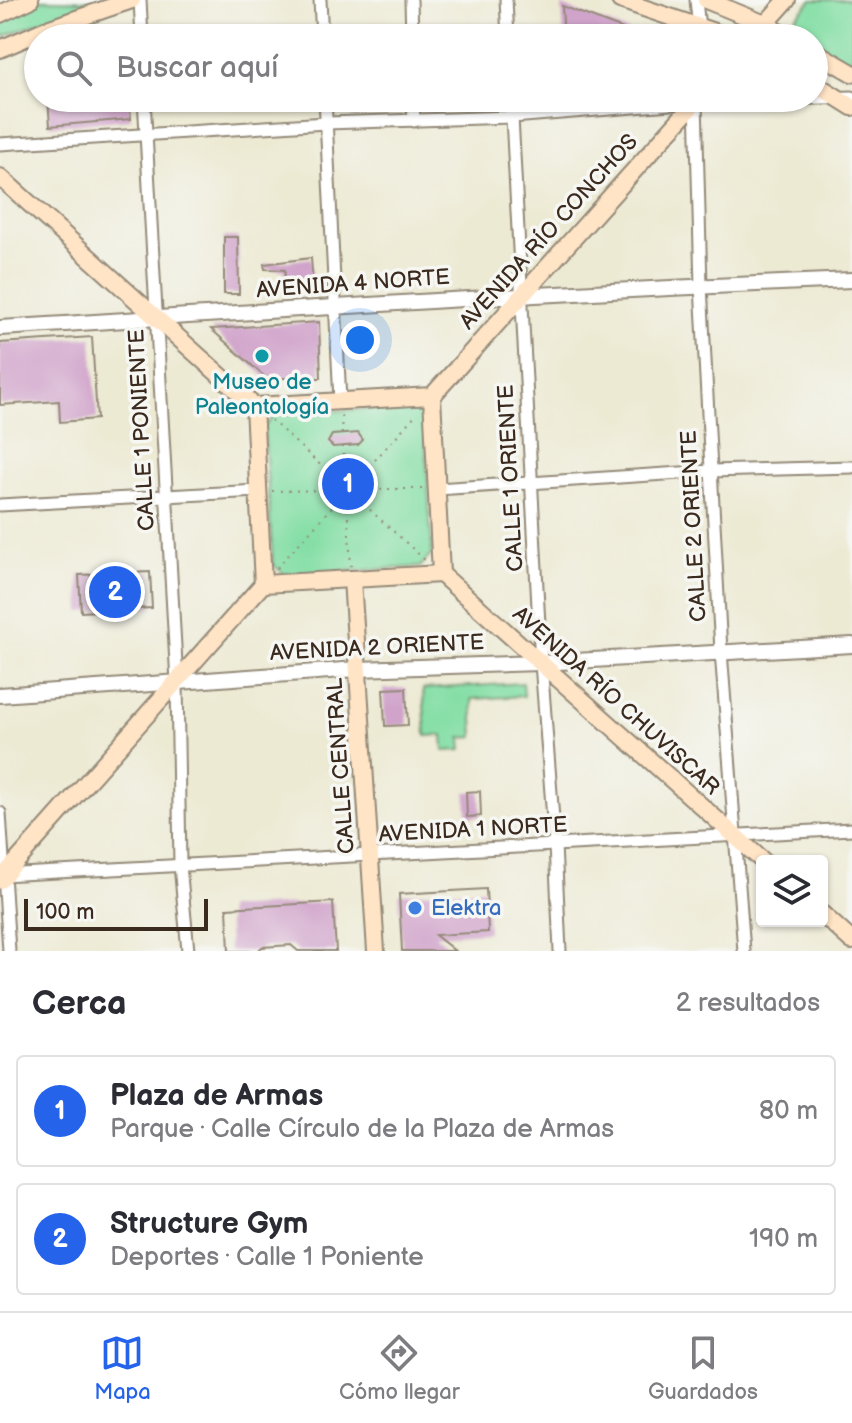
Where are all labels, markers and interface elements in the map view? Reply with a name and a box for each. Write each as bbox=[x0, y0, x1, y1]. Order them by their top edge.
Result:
search box bbox=[24, 24, 828, 112]
icon: search bbox=[52, 46, 96, 90]
text: Buscar aquí bbox=[116, 50, 278, 86]
street label: AVENIDA RÍO CONCHOS bbox=[453, 128, 644, 335]
street label: AVENIDA 4 NORTE bbox=[255, 264, 451, 304]
your location bbox=[340, 320, 380, 360]
street label: CALLE 1 PONIENTE bbox=[123, 328, 161, 532]
marker: Museo de Paleontología bbox=[253, 347, 271, 365]
place label: Museo de Paleontología bbox=[195, 369, 329, 421]
street label: CALLE 1 ORIENTE bbox=[493, 384, 529, 572]
street label: CALLE 2 ORIENTE bbox=[676, 430, 712, 622]
pin: 1 bbox=[322, 454, 374, 514]
pin: 2 bbox=[89, 562, 141, 622]
street label: AVENIDA RÍO CHUVISCAR bbox=[507, 600, 726, 801]
street label: AVENIDA 2 ORIENTE bbox=[269, 629, 485, 667]
street label: CALLE CENTRAL bbox=[321, 677, 361, 855]
street label: AVENIDA 1 NORTE bbox=[378, 812, 568, 848]
map controls bbox=[756, 855, 828, 927]
button: layers bbox=[756, 855, 828, 927]
scale bar bbox=[24, 895, 208, 931]
place label: Elektra bbox=[431, 895, 501, 922]
text: 100 m bbox=[36, 899, 95, 926]
marker: Elektra bbox=[406, 899, 424, 917]
text: Cerca bbox=[32, 983, 127, 1024]
text: 2 resultados bbox=[676, 988, 820, 1019]
text: Plaza de Armas bbox=[110, 1078, 323, 1114]
text: 1 bbox=[55, 1096, 65, 1127]
text: 80 m bbox=[759, 1096, 818, 1127]
text: Parque · Calle Círculo de la Plaza de Armas bbox=[110, 1114, 614, 1145]
text: Structure Gym bbox=[110, 1206, 308, 1242]
text: 2 bbox=[52, 1224, 68, 1255]
text: 190 m bbox=[749, 1224, 818, 1255]
text: Deportes · Calle 1 Poniente bbox=[110, 1242, 424, 1273]
tab: Mapa bbox=[94, 1331, 151, 1406]
tab: Cómo llegar bbox=[339, 1331, 460, 1406]
tab: Guardados bbox=[648, 1331, 758, 1406]

